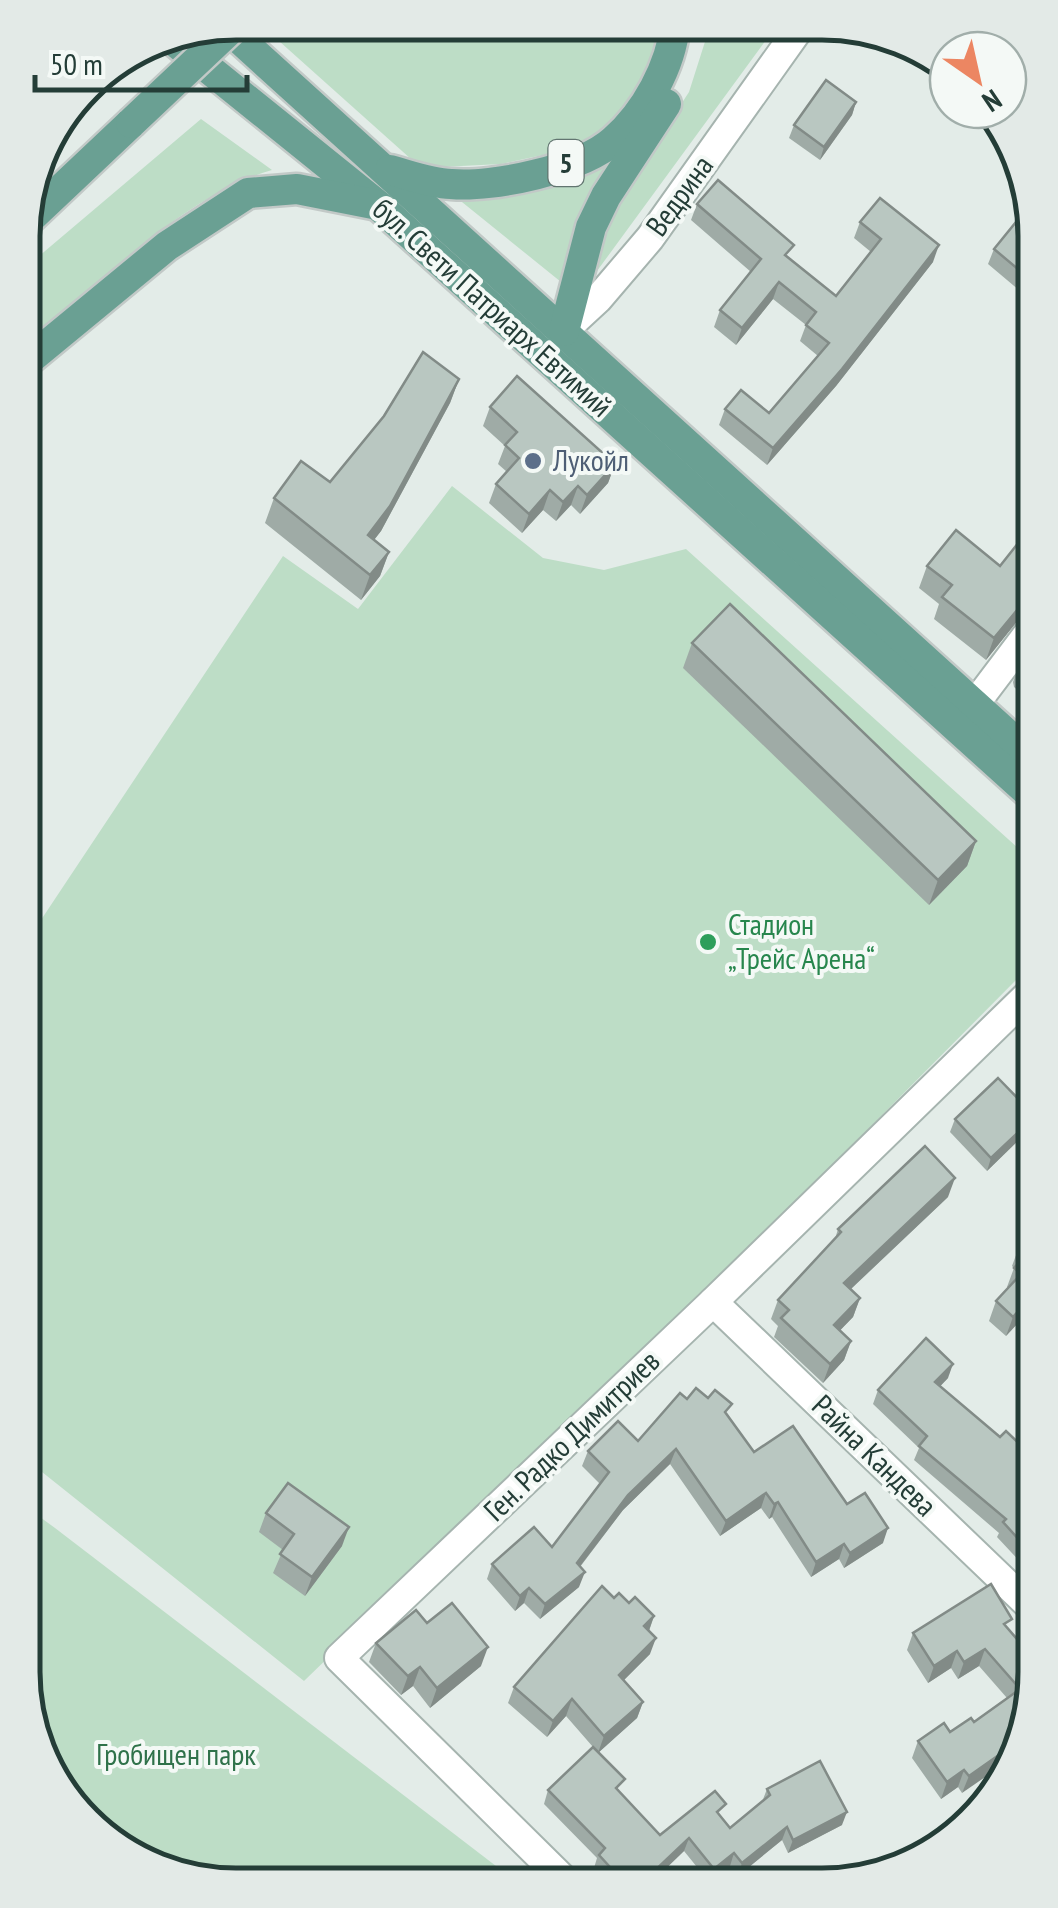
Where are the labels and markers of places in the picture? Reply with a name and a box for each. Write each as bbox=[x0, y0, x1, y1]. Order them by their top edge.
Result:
place label: Лукойл bbox=[552, 440, 629, 479]
marker: Лукойл bbox=[522, 450, 544, 472]
place label: Стадион „Трейс Арена“ bbox=[728, 904, 875, 977]
marker: Стадион „Трейс Арена“ bbox=[697, 931, 719, 953]

